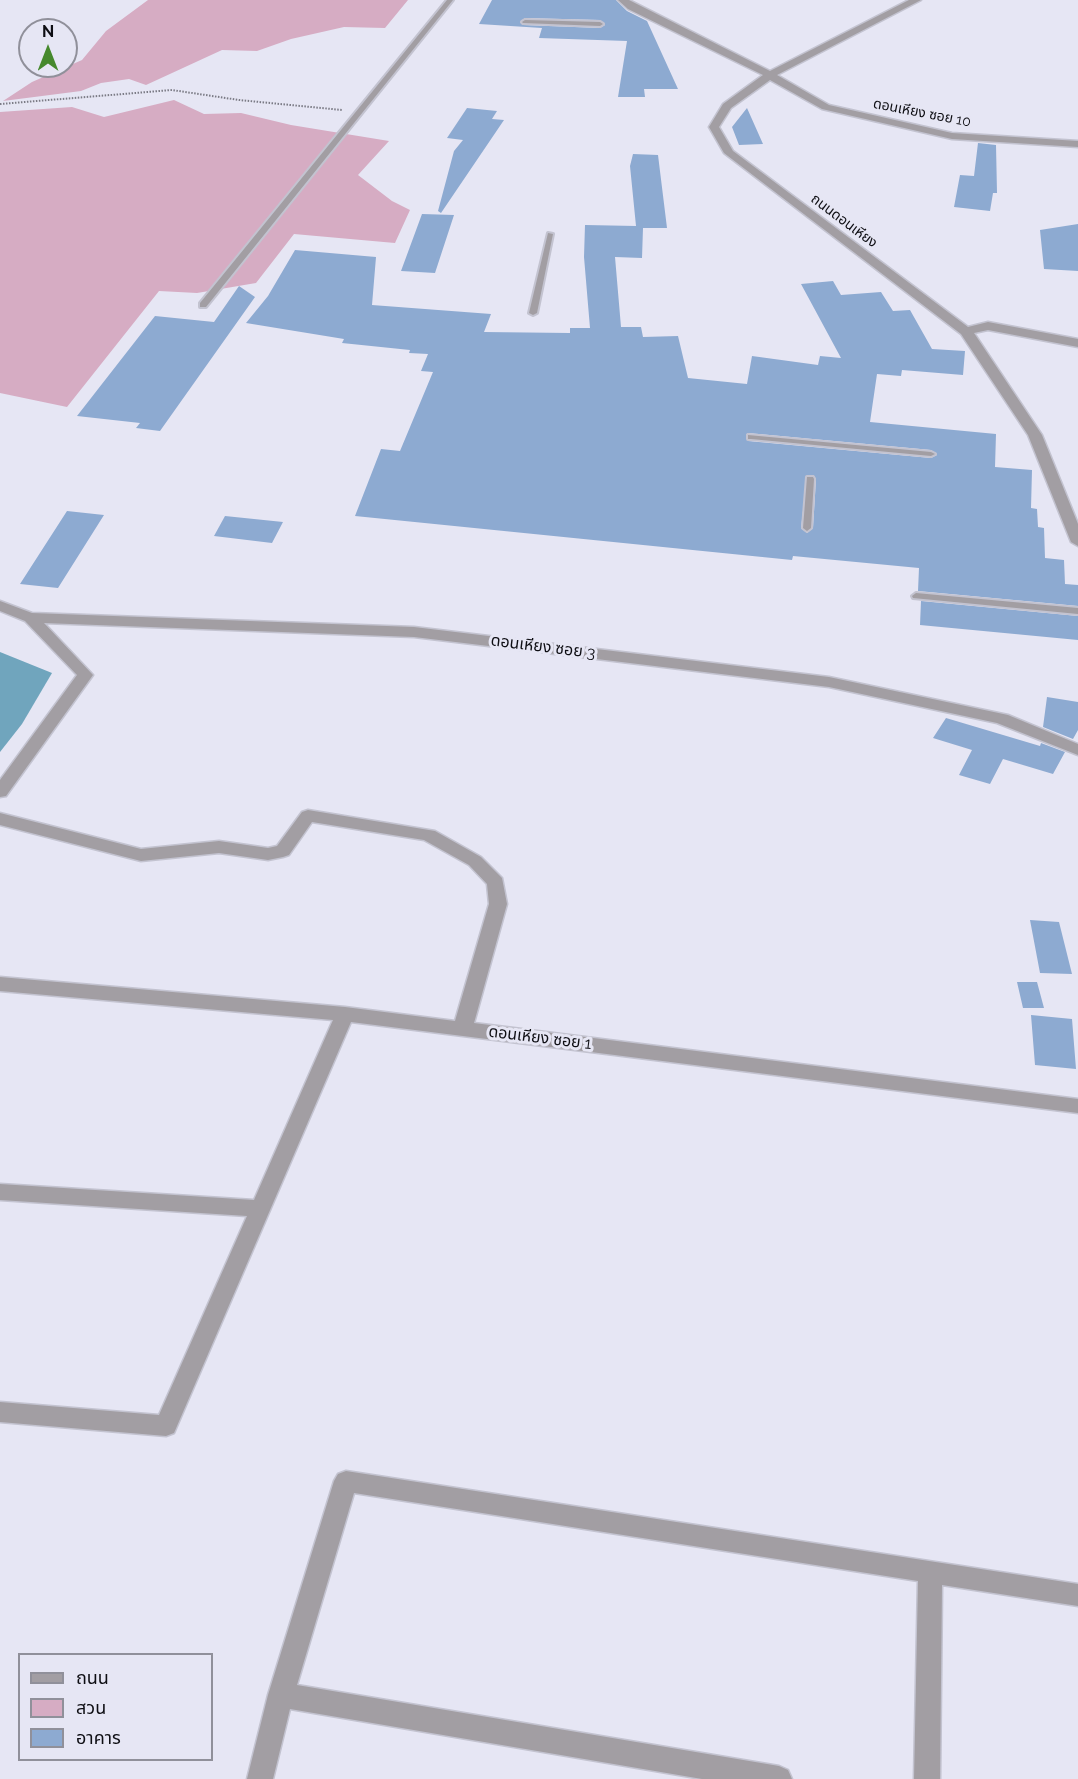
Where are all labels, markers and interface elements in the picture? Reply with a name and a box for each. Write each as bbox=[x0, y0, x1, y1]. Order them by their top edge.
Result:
north arrow bbox=[18, 18, 78, 78]
text: N bbox=[42, 22, 54, 41]
street label: ดอนเหียง ซอย 10 bbox=[872, 95, 972, 131]
street label: ถนนดอนเหียง bbox=[807, 191, 881, 251]
street label: ดอนเหียง ซอย 3 bbox=[490, 631, 596, 663]
street label: ดอนเหียง ซอย 1 bbox=[487, 1022, 593, 1054]
legend bbox=[18, 1653, 213, 1761]
text: ถนน bbox=[76, 1667, 109, 1688]
text: สวน bbox=[76, 1697, 106, 1718]
text: อาคาร bbox=[76, 1727, 121, 1748]

